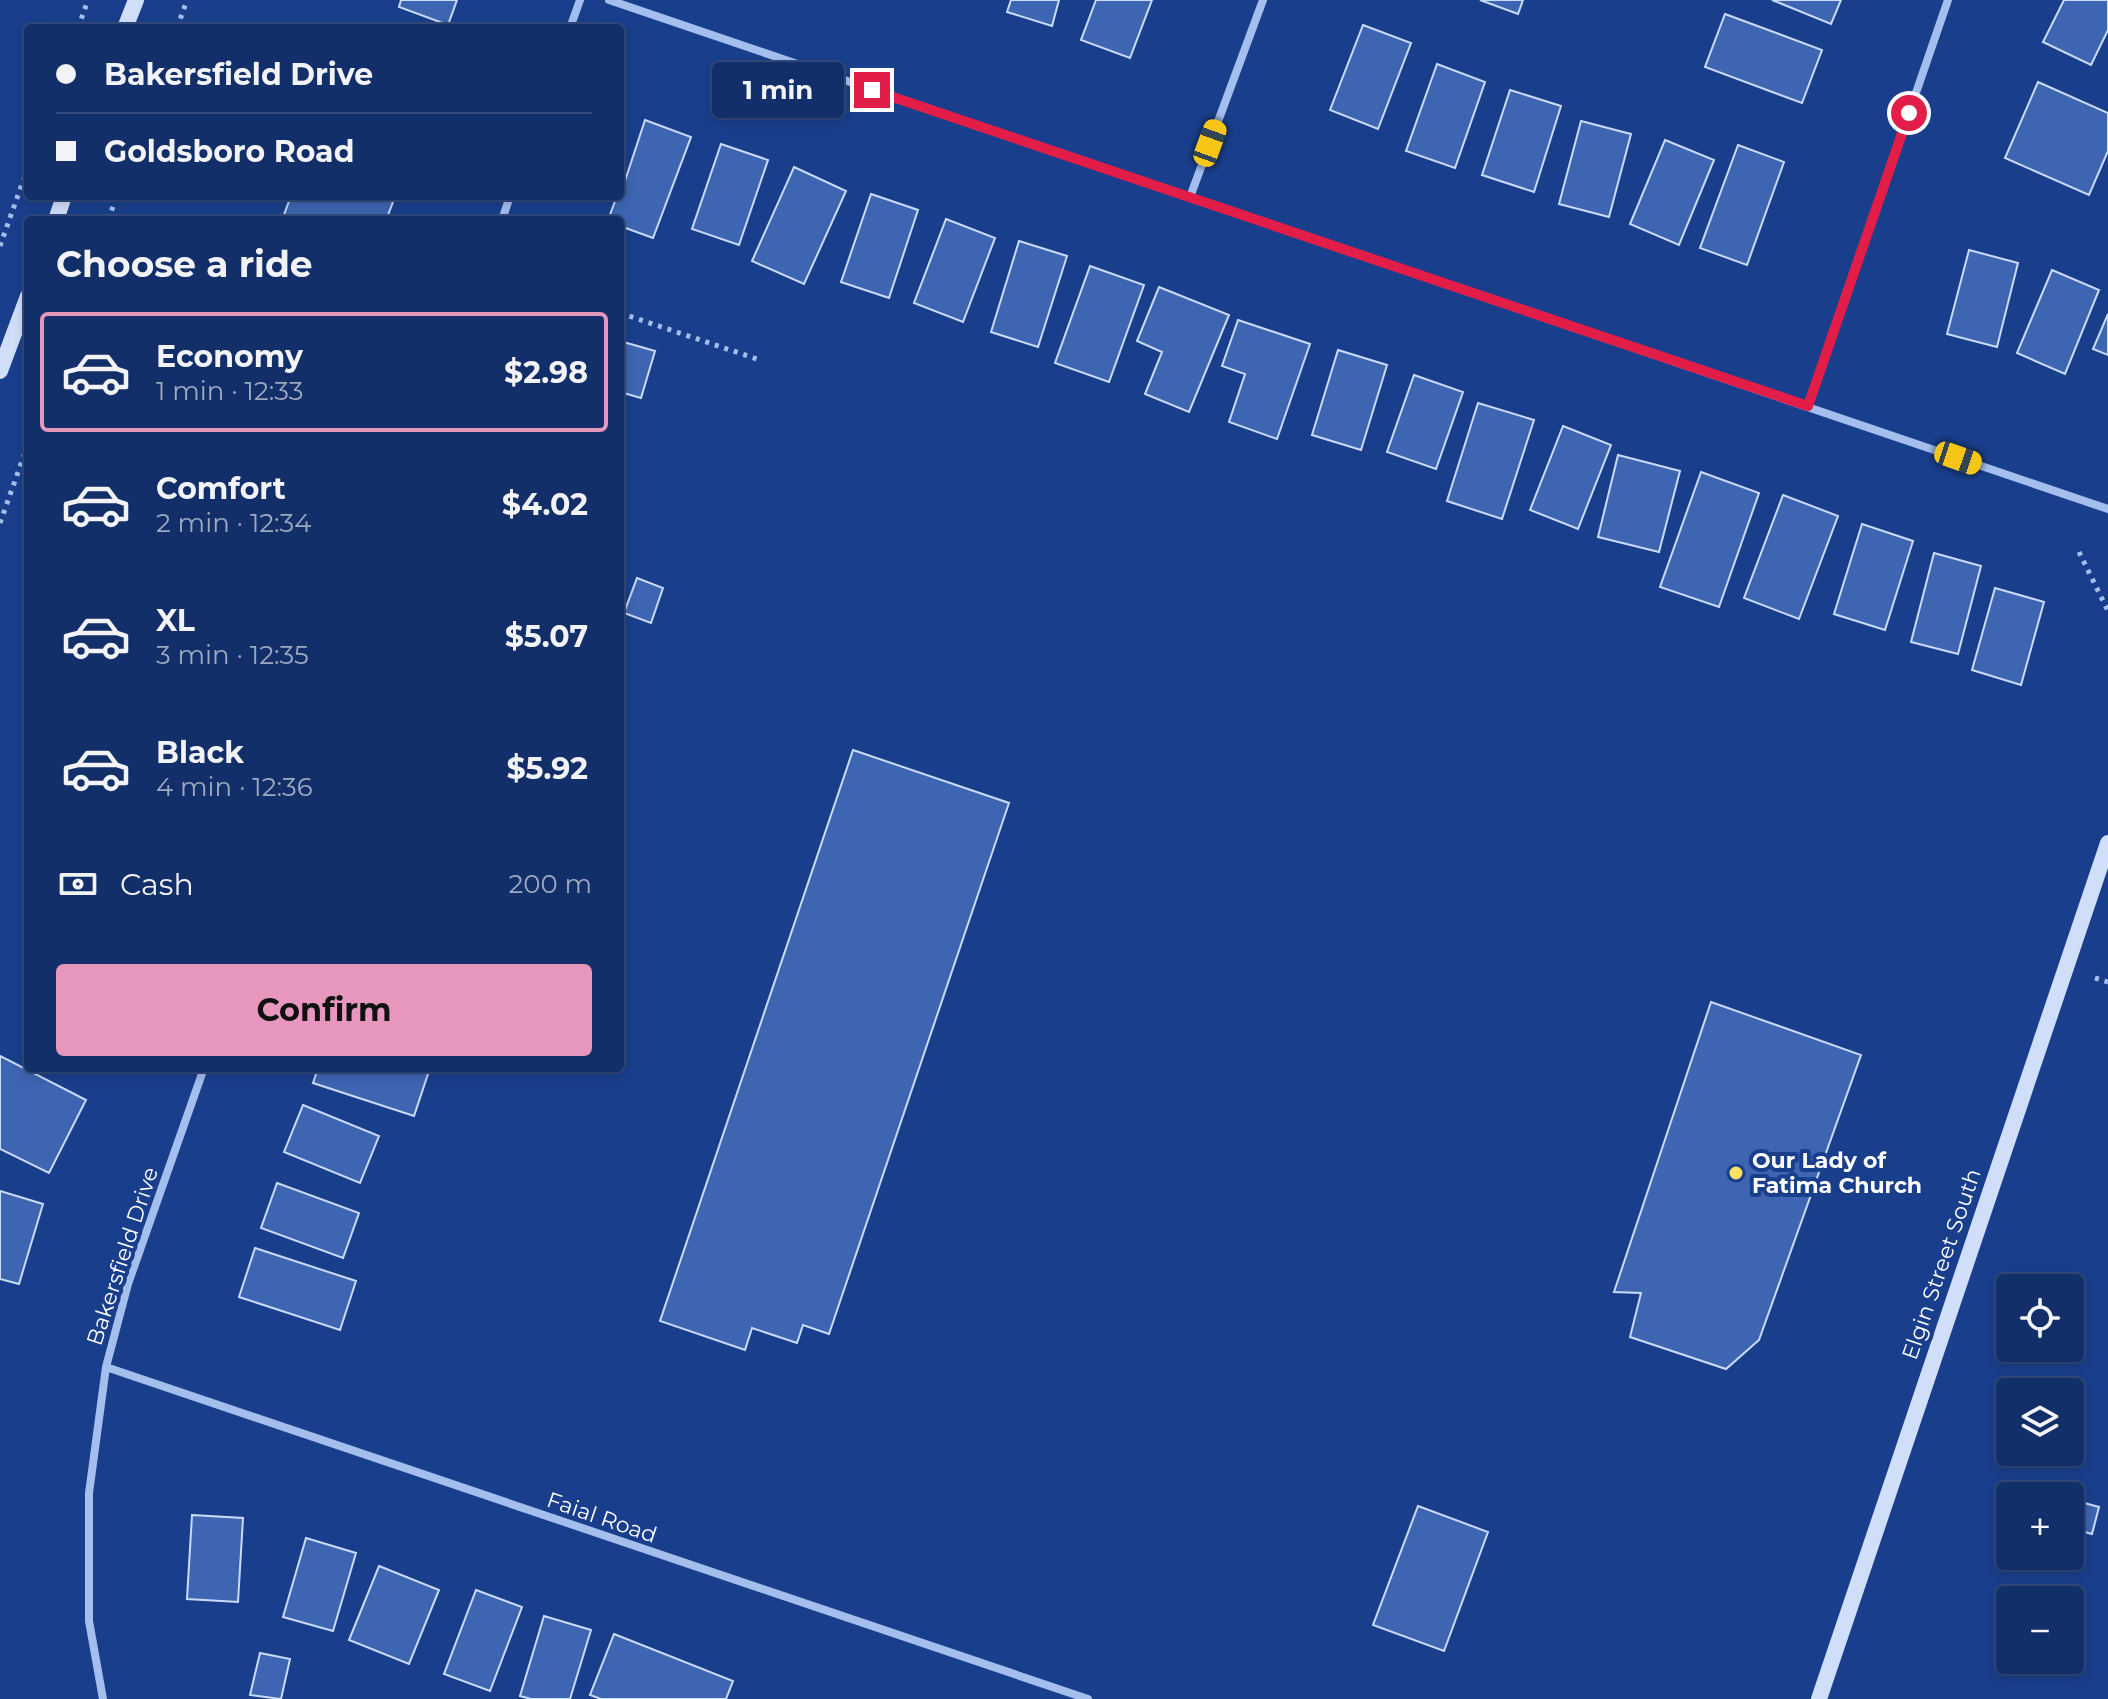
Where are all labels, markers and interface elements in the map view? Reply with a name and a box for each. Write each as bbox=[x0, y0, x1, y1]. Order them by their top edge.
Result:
text: Bakersfield Drive bbox=[104, 56, 373, 93]
callout: 1 min bbox=[712, 62, 844, 118]
route end bbox=[854, 72, 890, 108]
text: 1 min bbox=[743, 74, 813, 106]
route start bbox=[1891, 95, 1927, 131]
car bbox=[1191, 116, 1229, 170]
text: Goldsboro Road bbox=[104, 133, 354, 170]
text: Choose a ride bbox=[56, 242, 313, 286]
icon: car bbox=[60, 336, 132, 408]
text: Economy bbox=[156, 338, 303, 375]
text: $2.98 bbox=[504, 354, 588, 391]
text: 1 min · 12:33 bbox=[156, 375, 303, 407]
car bbox=[1931, 439, 1985, 477]
icon: car bbox=[60, 468, 132, 540]
text: Comfort bbox=[156, 470, 286, 507]
text: $4.02 bbox=[502, 486, 588, 523]
text: 2 min · 12:34 bbox=[156, 507, 311, 539]
icon: car bbox=[60, 600, 132, 672]
text: XL bbox=[156, 602, 195, 639]
text: $5.07 bbox=[505, 618, 588, 655]
text: 3 min · 12:35 bbox=[156, 639, 309, 671]
icon: car bbox=[60, 732, 132, 804]
text: Black bbox=[156, 734, 244, 771]
text: $5.92 bbox=[506, 750, 588, 787]
text: 4 min · 12:36 bbox=[156, 771, 313, 803]
icon: cash bbox=[56, 862, 100, 906]
text: Cash bbox=[120, 866, 194, 903]
text: 200 m bbox=[508, 868, 592, 900]
button: Confirm bbox=[56, 964, 592, 1056]
place label: Our Lady of Fatima Church bbox=[1752, 1147, 1922, 1199]
street label: Bakersfield Drive bbox=[81, 1164, 164, 1349]
marker: Our Lady of Fatima Church bbox=[1727, 1164, 1745, 1182]
street label: Elgin Street South bbox=[1896, 1165, 1987, 1363]
map controls bbox=[1996, 1274, 2084, 1674]
button: locate bbox=[1996, 1274, 2084, 1362]
button: layers bbox=[1996, 1378, 2084, 1466]
button: + bbox=[1996, 1482, 2084, 1570]
street label: Faial Road bbox=[543, 1486, 660, 1549]
button: − bbox=[1996, 1586, 2084, 1674]

